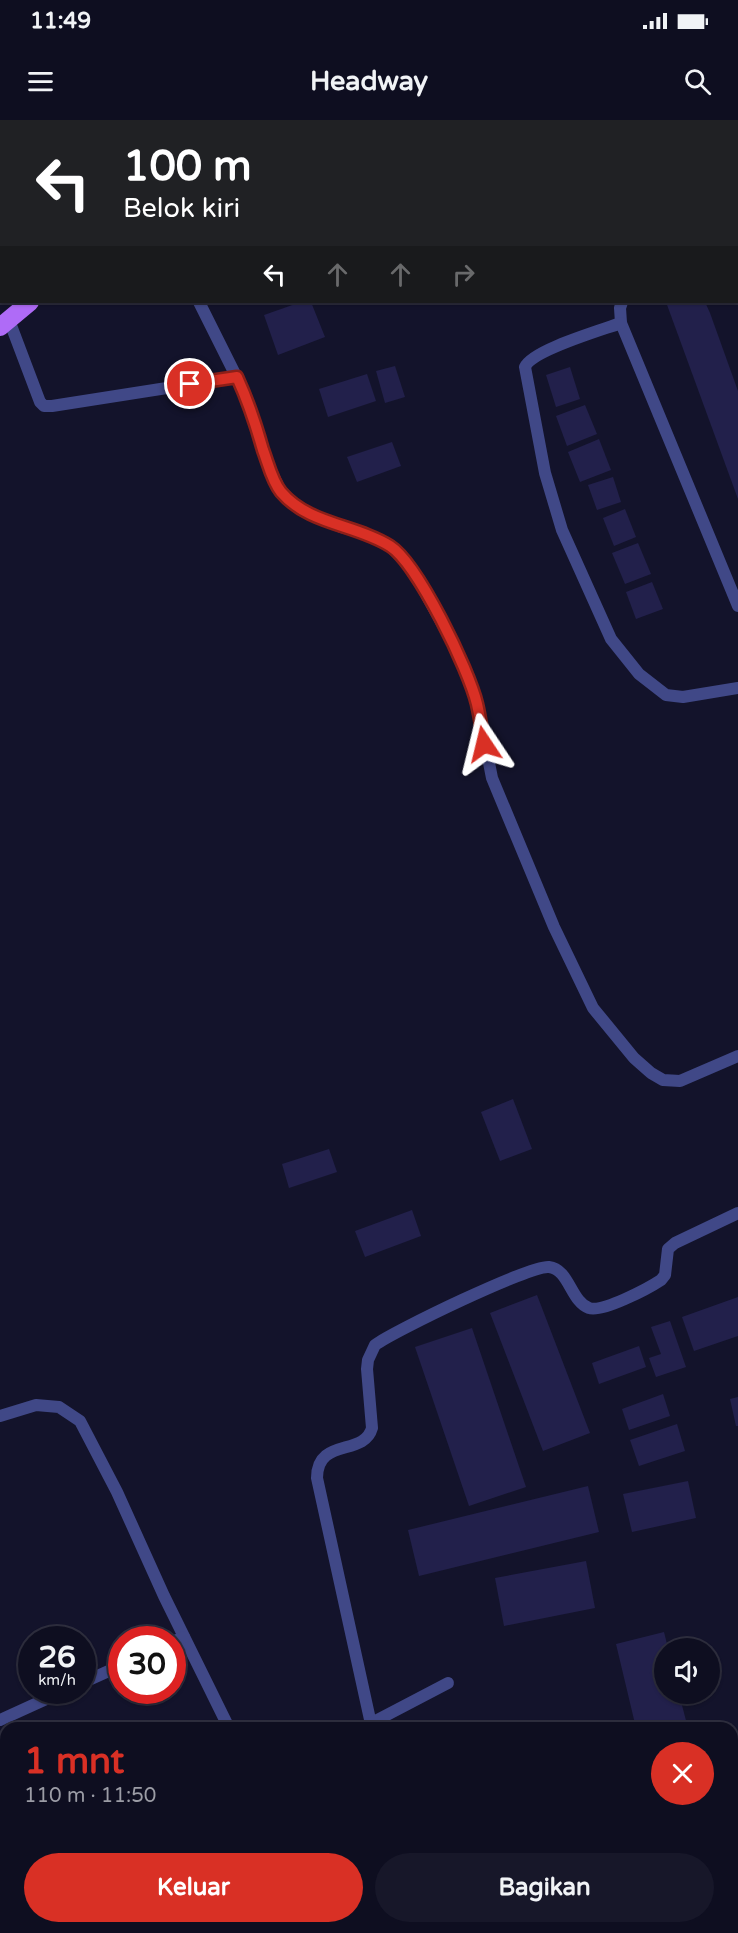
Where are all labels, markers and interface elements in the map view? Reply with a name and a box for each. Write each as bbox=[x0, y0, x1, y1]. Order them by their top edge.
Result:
text: 11:49 bbox=[30, 8, 91, 34]
icon: menu bbox=[24, 65, 57, 98]
text: Headway bbox=[310, 65, 428, 98]
icon: search bbox=[681, 65, 714, 98]
text: 100 m bbox=[123, 141, 252, 192]
icon: left bbox=[24, 144, 102, 222]
text: Belok kiri bbox=[123, 192, 240, 225]
icon: left bbox=[258, 258, 291, 291]
icon: ahead bbox=[321, 258, 354, 291]
icon: ahead bbox=[384, 258, 417, 291]
icon: right bbox=[447, 258, 480, 291]
pin bbox=[164, 358, 215, 409]
icon: arrive bbox=[173, 367, 206, 400]
position arrow bbox=[452, 712, 516, 776]
speed limit sign: 30 bbox=[108, 1626, 186, 1704]
map controls bbox=[654, 1638, 720, 1704]
button: sound bbox=[654, 1638, 720, 1704]
text: 26 bbox=[38, 1639, 76, 1676]
text: km/h bbox=[38, 1671, 76, 1689]
text: 1 mnt bbox=[24, 1740, 124, 1783]
button: close bbox=[651, 1742, 714, 1805]
text: 110 m · 11:50 bbox=[24, 1784, 156, 1808]
button: Keluar bbox=[24, 1853, 363, 1922]
button: Bagikan bbox=[375, 1853, 714, 1922]

